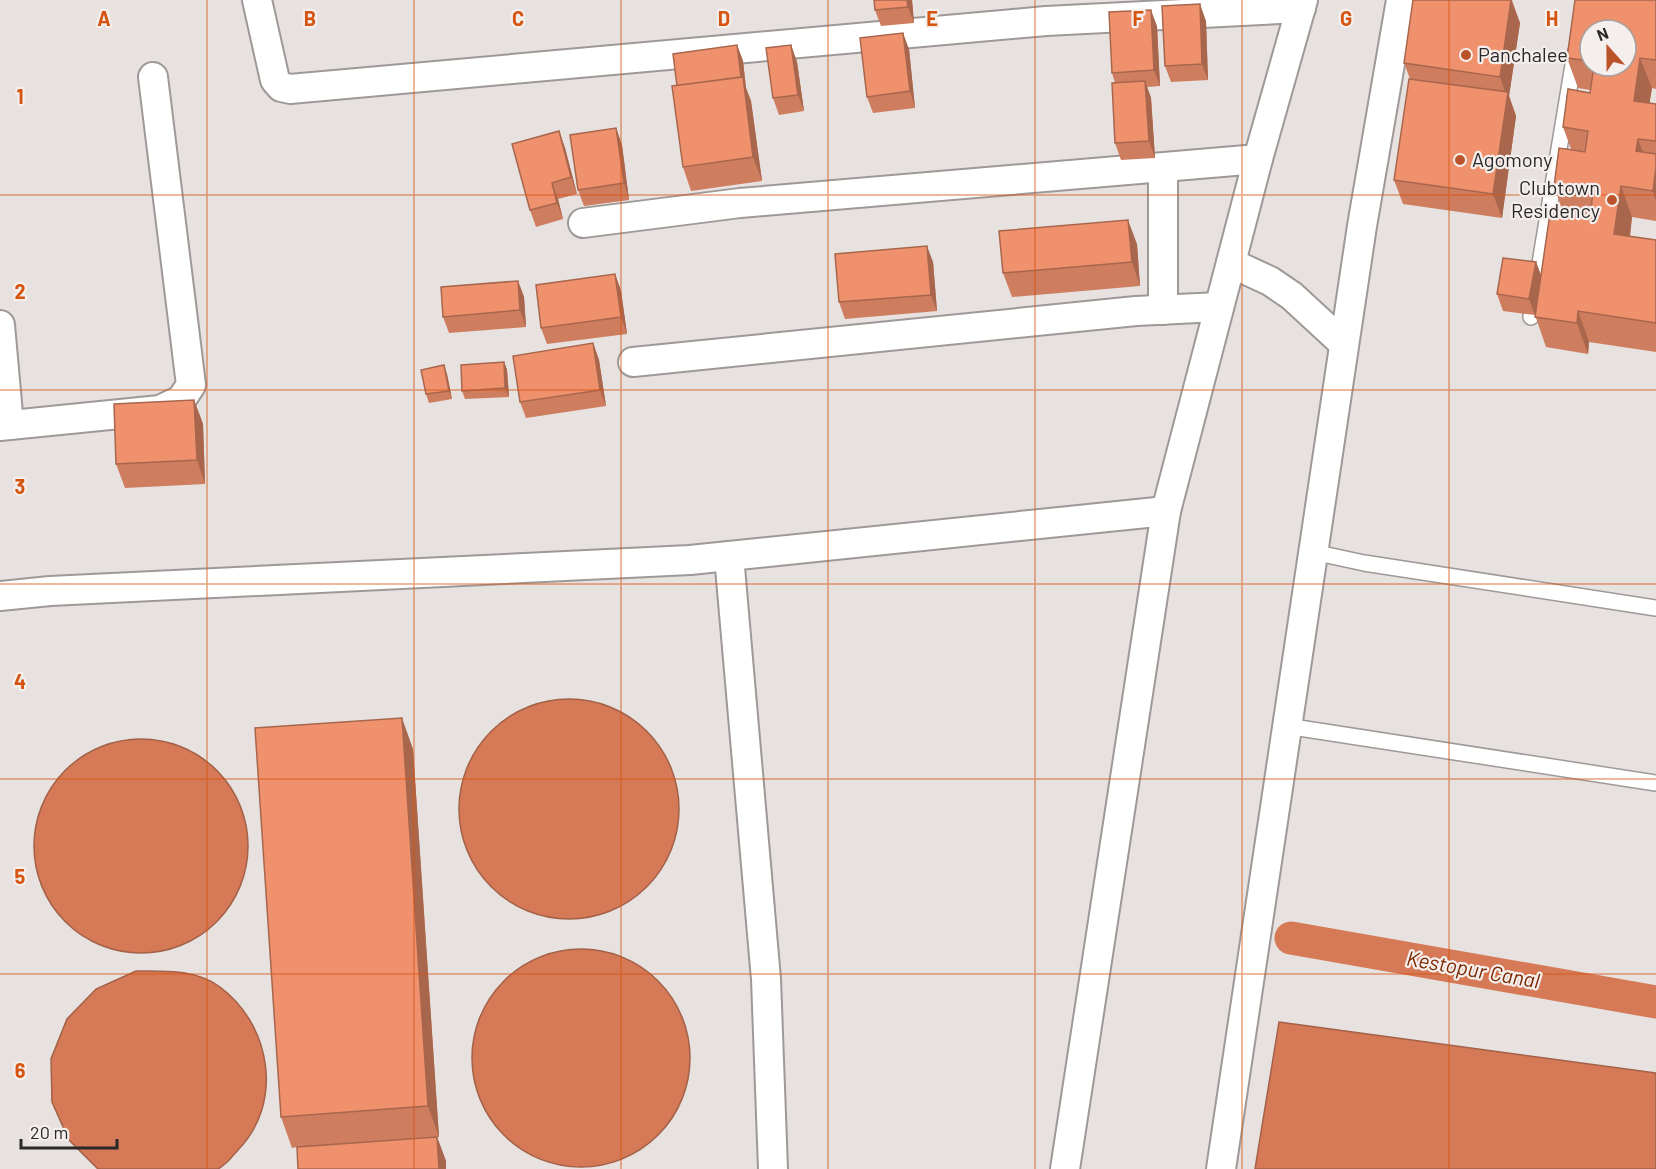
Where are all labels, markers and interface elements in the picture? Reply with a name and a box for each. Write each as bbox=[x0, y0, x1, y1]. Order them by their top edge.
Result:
text: A bbox=[97, 6, 111, 30]
text: B bbox=[304, 6, 316, 30]
text: C bbox=[512, 6, 524, 30]
text: D bbox=[718, 6, 730, 30]
text: E bbox=[926, 6, 938, 30]
text: F bbox=[1132, 6, 1144, 30]
text: G bbox=[1340, 6, 1352, 30]
text: H bbox=[1546, 6, 1558, 30]
north arrow bbox=[1578, 18, 1638, 78]
text: N bbox=[1594, 23, 1611, 44]
place label: Panchalee bbox=[1478, 42, 1568, 66]
marker: Panchalee bbox=[1459, 48, 1473, 62]
text: 1 bbox=[16, 84, 24, 108]
place label: Agomony bbox=[1472, 147, 1552, 171]
marker: Agomony bbox=[1453, 153, 1467, 167]
place label: Clubtown Residency bbox=[1511, 175, 1600, 222]
marker: Clubtown Residency bbox=[1605, 193, 1619, 207]
text: 2 bbox=[14, 279, 26, 303]
text: 3 bbox=[15, 474, 25, 498]
text: 4 bbox=[14, 669, 26, 693]
text: 5 bbox=[15, 864, 26, 888]
water label: Kestopur Canal bbox=[1405, 945, 1542, 993]
text: 6 bbox=[15, 1058, 26, 1082]
scale bar bbox=[21, 1112, 117, 1150]
text: 20 m bbox=[30, 1121, 68, 1143]

